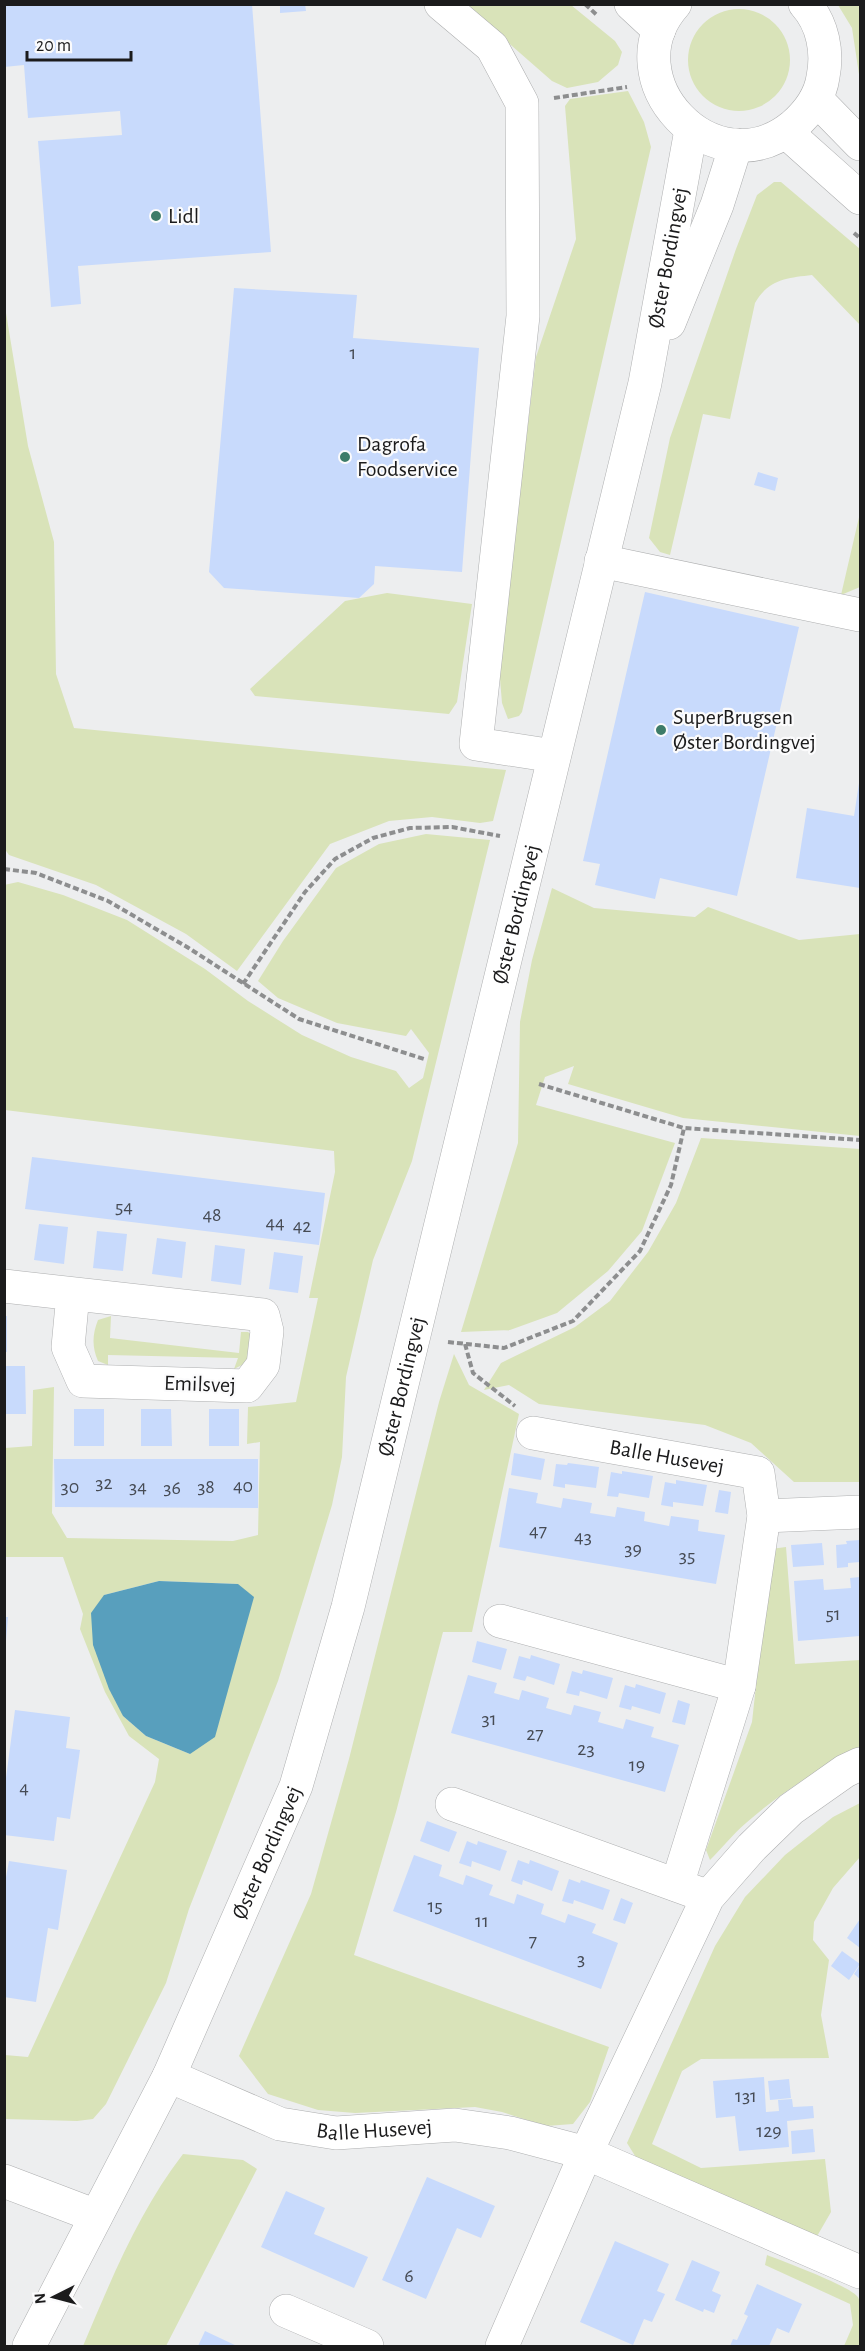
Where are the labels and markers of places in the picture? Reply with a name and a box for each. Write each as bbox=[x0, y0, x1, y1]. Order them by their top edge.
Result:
place label: Lidl bbox=[168, 205, 199, 227]
marker: Lidl bbox=[149, 209, 163, 223]
place label: Dagrofa Foodservice bbox=[357, 433, 458, 480]
marker: Dagrofa Foodservice bbox=[338, 450, 352, 464]
place label: SuperBrugsen Øster Bordingvej bbox=[673, 706, 816, 753]
marker: SuperBrugsen Øster Bordingvej bbox=[654, 723, 668, 737]

